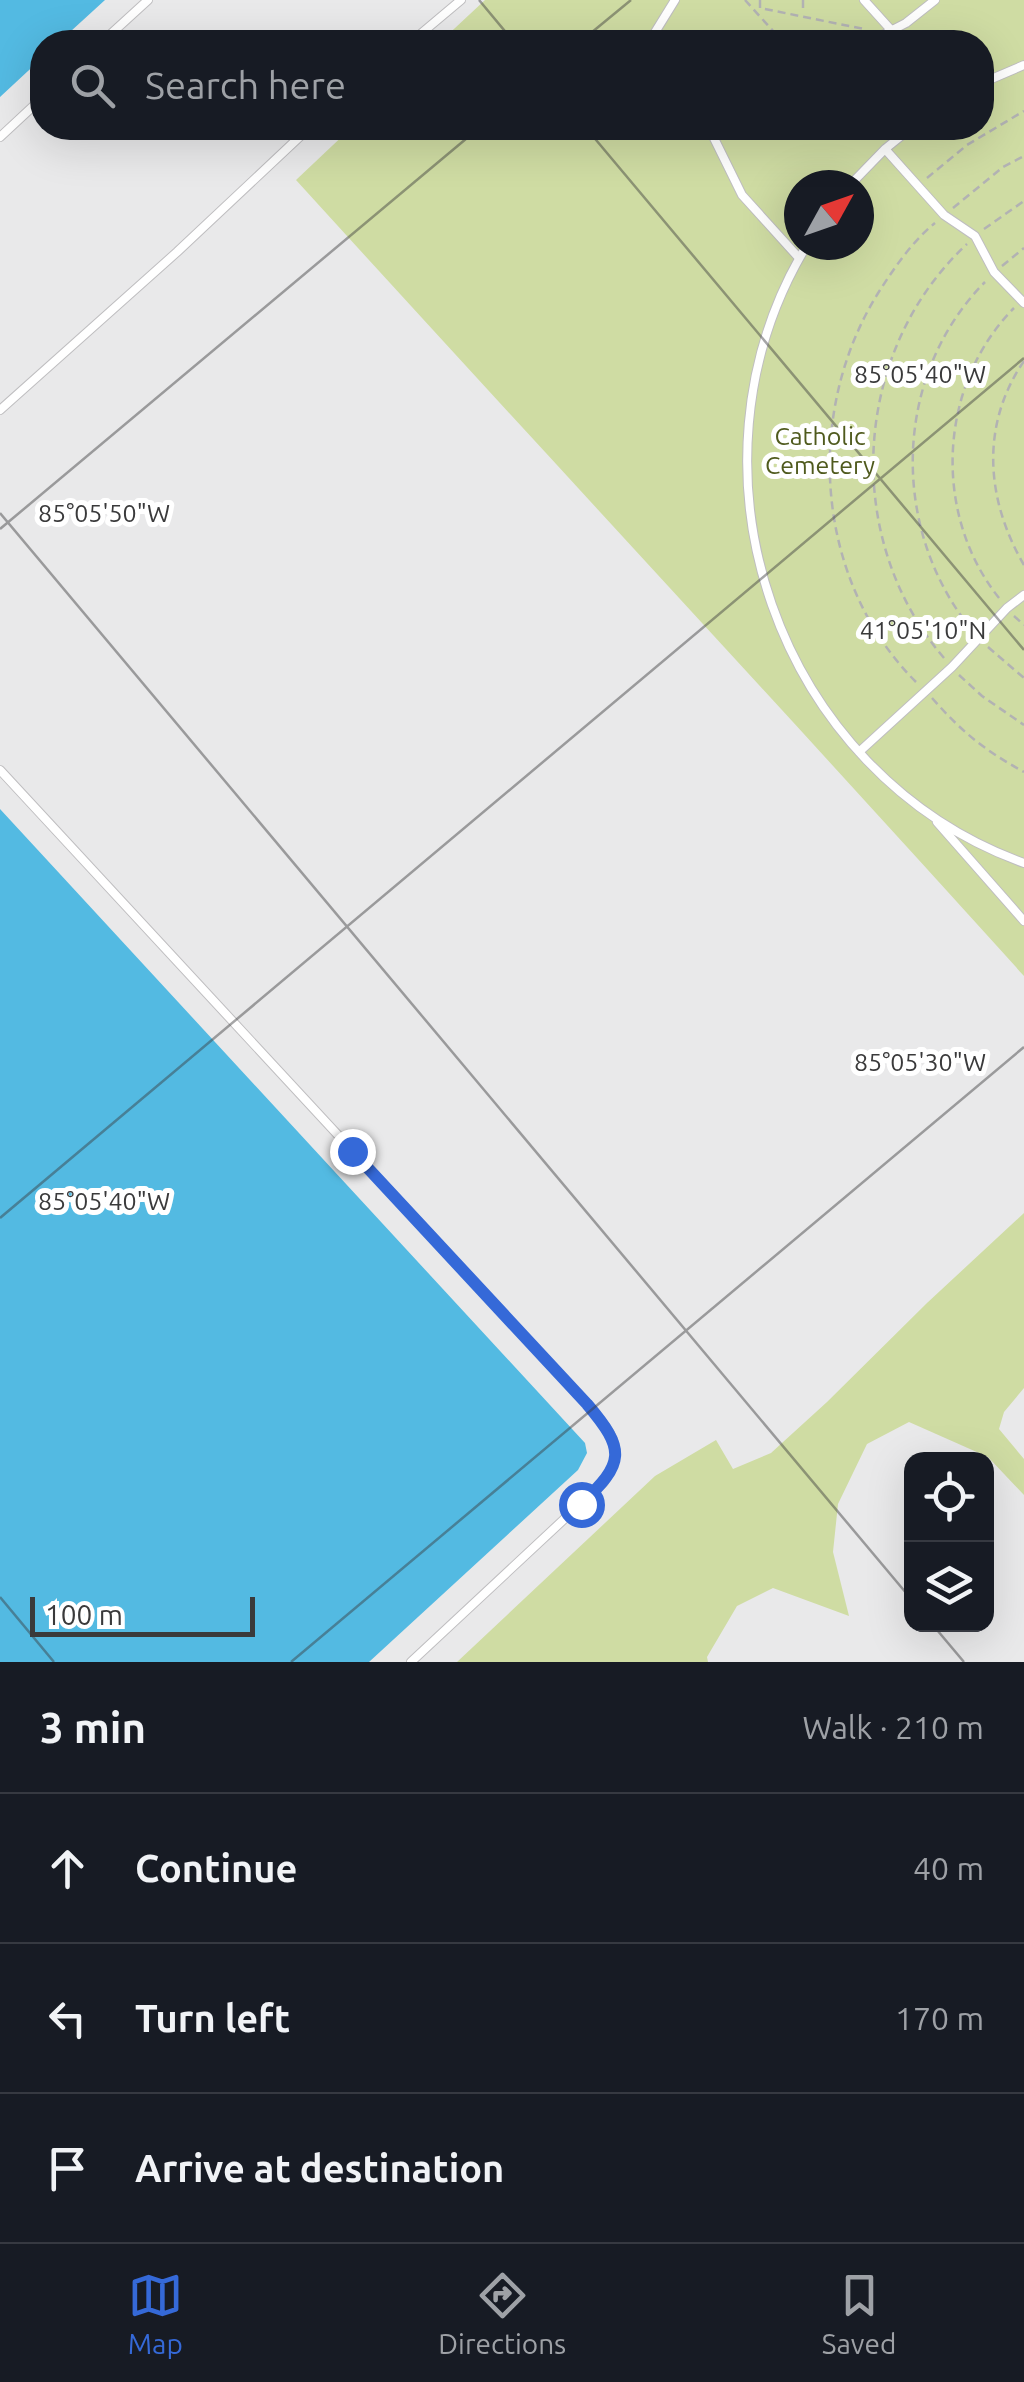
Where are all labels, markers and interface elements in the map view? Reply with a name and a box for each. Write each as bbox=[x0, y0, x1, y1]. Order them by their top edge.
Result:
search box bbox=[30, 30, 994, 140]
icon: search bbox=[65, 58, 120, 113]
text: Search here bbox=[145, 64, 346, 106]
north arrow bbox=[784, 170, 874, 260]
text: 85°05'40"W bbox=[854, 360, 986, 388]
park label: Catholic Cemetery bbox=[765, 422, 875, 479]
text: 85°05'50"W bbox=[38, 499, 170, 527]
text: 41°05'10"N bbox=[860, 616, 986, 644]
text: 85°05'30"W bbox=[854, 1048, 986, 1076]
route end bbox=[330, 1129, 376, 1175]
text: 85°05'40"W bbox=[38, 1187, 170, 1215]
map controls bbox=[904, 1452, 994, 1632]
button: locate bbox=[904, 1452, 994, 1542]
route start bbox=[559, 1482, 605, 1528]
button: layers bbox=[904, 1542, 994, 1632]
scale bar bbox=[30, 1592, 255, 1636]
text: 100 m bbox=[45, 1599, 123, 1630]
text: 3 min bbox=[40, 1704, 146, 1751]
text: Walk · 210 m bbox=[802, 1709, 984, 1745]
icon: ahead bbox=[40, 1841, 95, 1896]
text: Continue bbox=[135, 1847, 297, 1889]
text: 40 m bbox=[913, 1850, 984, 1886]
icon: left bbox=[40, 1991, 95, 2046]
text: Turn left bbox=[135, 1997, 290, 2039]
text: 170 m bbox=[895, 2000, 984, 2036]
icon: arrive bbox=[40, 2141, 95, 2196]
text: Arrive at destination bbox=[135, 2147, 504, 2189]
tab: Map bbox=[128, 2268, 183, 2359]
tab: Directions bbox=[438, 2268, 566, 2359]
tab: Saved bbox=[822, 2268, 896, 2359]

